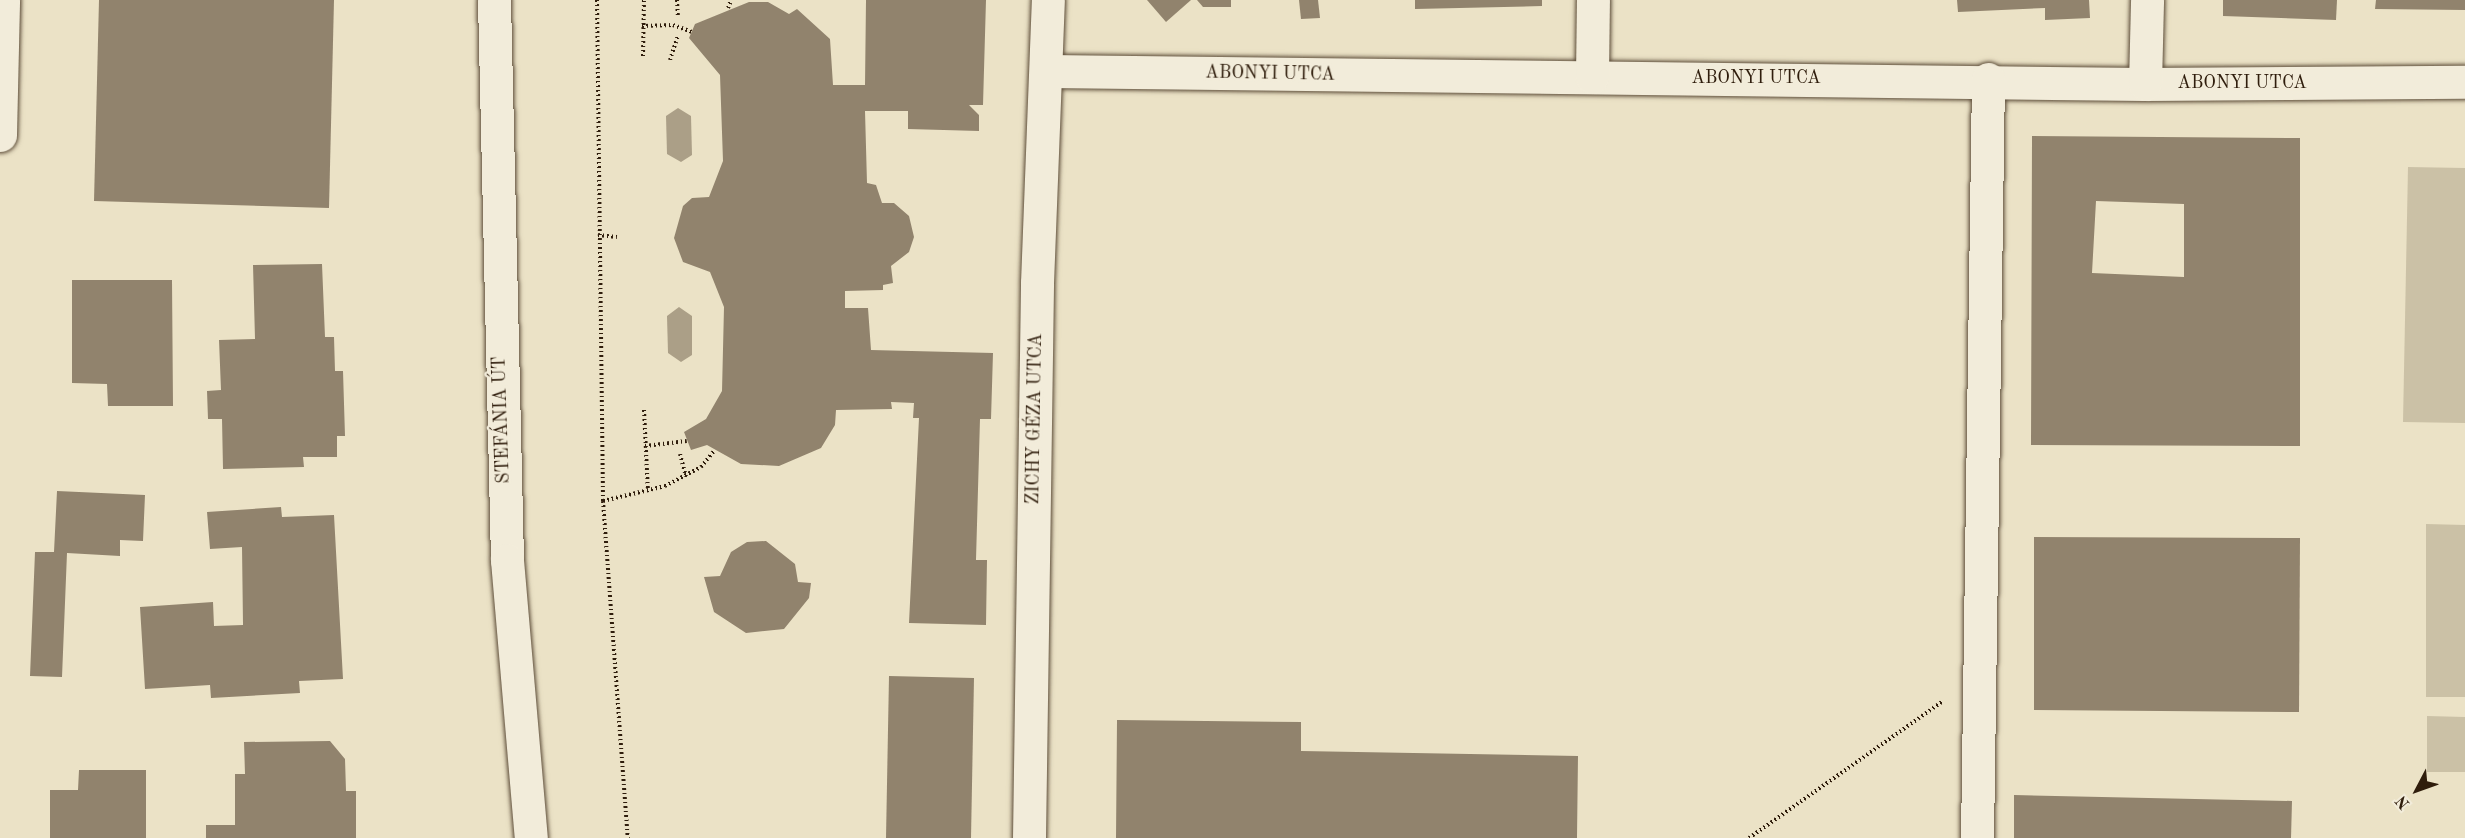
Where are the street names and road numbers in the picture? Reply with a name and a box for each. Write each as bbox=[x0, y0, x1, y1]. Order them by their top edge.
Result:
street label: ABONYI UTCA bbox=[1205, 62, 1335, 86]
street label: ABONYI UTCA bbox=[1691, 67, 1821, 89]
street label: ABONYI UTCA bbox=[2177, 72, 2307, 94]
street label: ZICHY GÉZA UTCA bbox=[1023, 333, 1047, 505]
street label: STEFÁNIA ÚT bbox=[489, 356, 515, 484]

